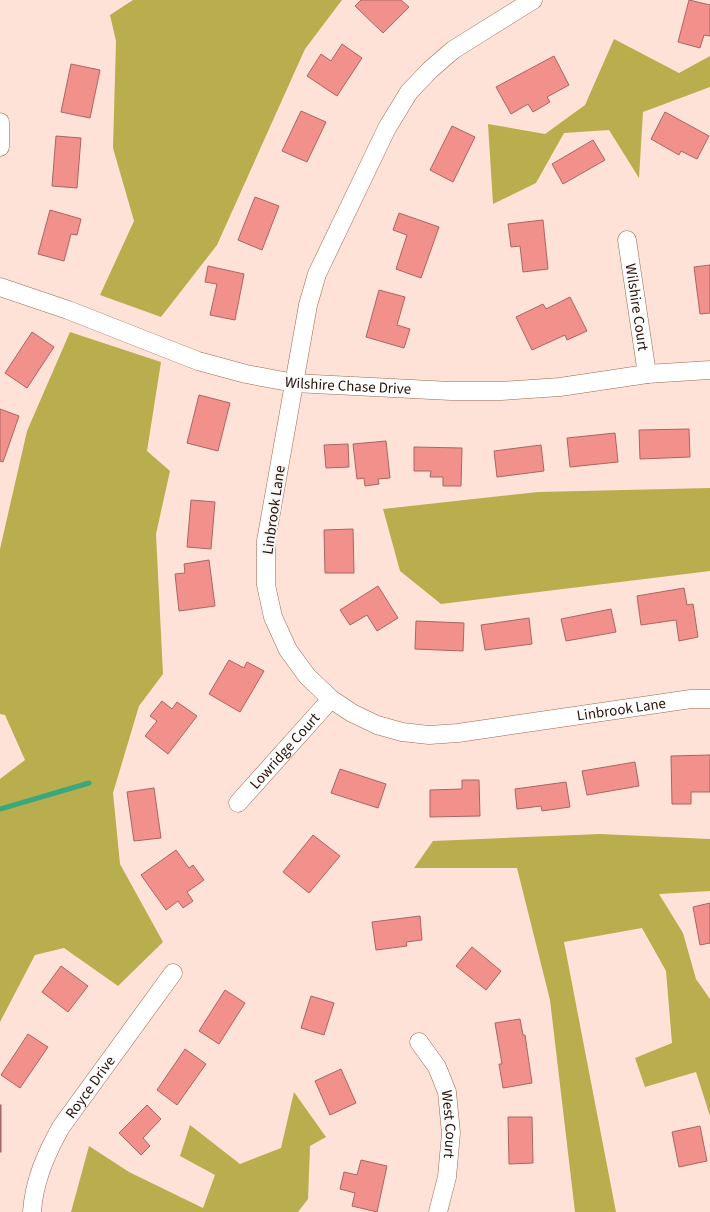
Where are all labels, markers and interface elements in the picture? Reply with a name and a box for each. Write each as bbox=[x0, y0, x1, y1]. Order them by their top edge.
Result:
street label: Wilshire Court bbox=[620, 262, 654, 352]
street label: Wilshire Chase Drive bbox=[283, 371, 412, 399]
street label: Linbrook Lane bbox=[257, 464, 291, 556]
street label: Linbrook Lane bbox=[575, 692, 667, 726]
street label: Lowridge Court bbox=[245, 708, 325, 794]
street label: Royce Drive bbox=[60, 1051, 120, 1123]
street label: West Court bbox=[436, 1089, 462, 1159]

